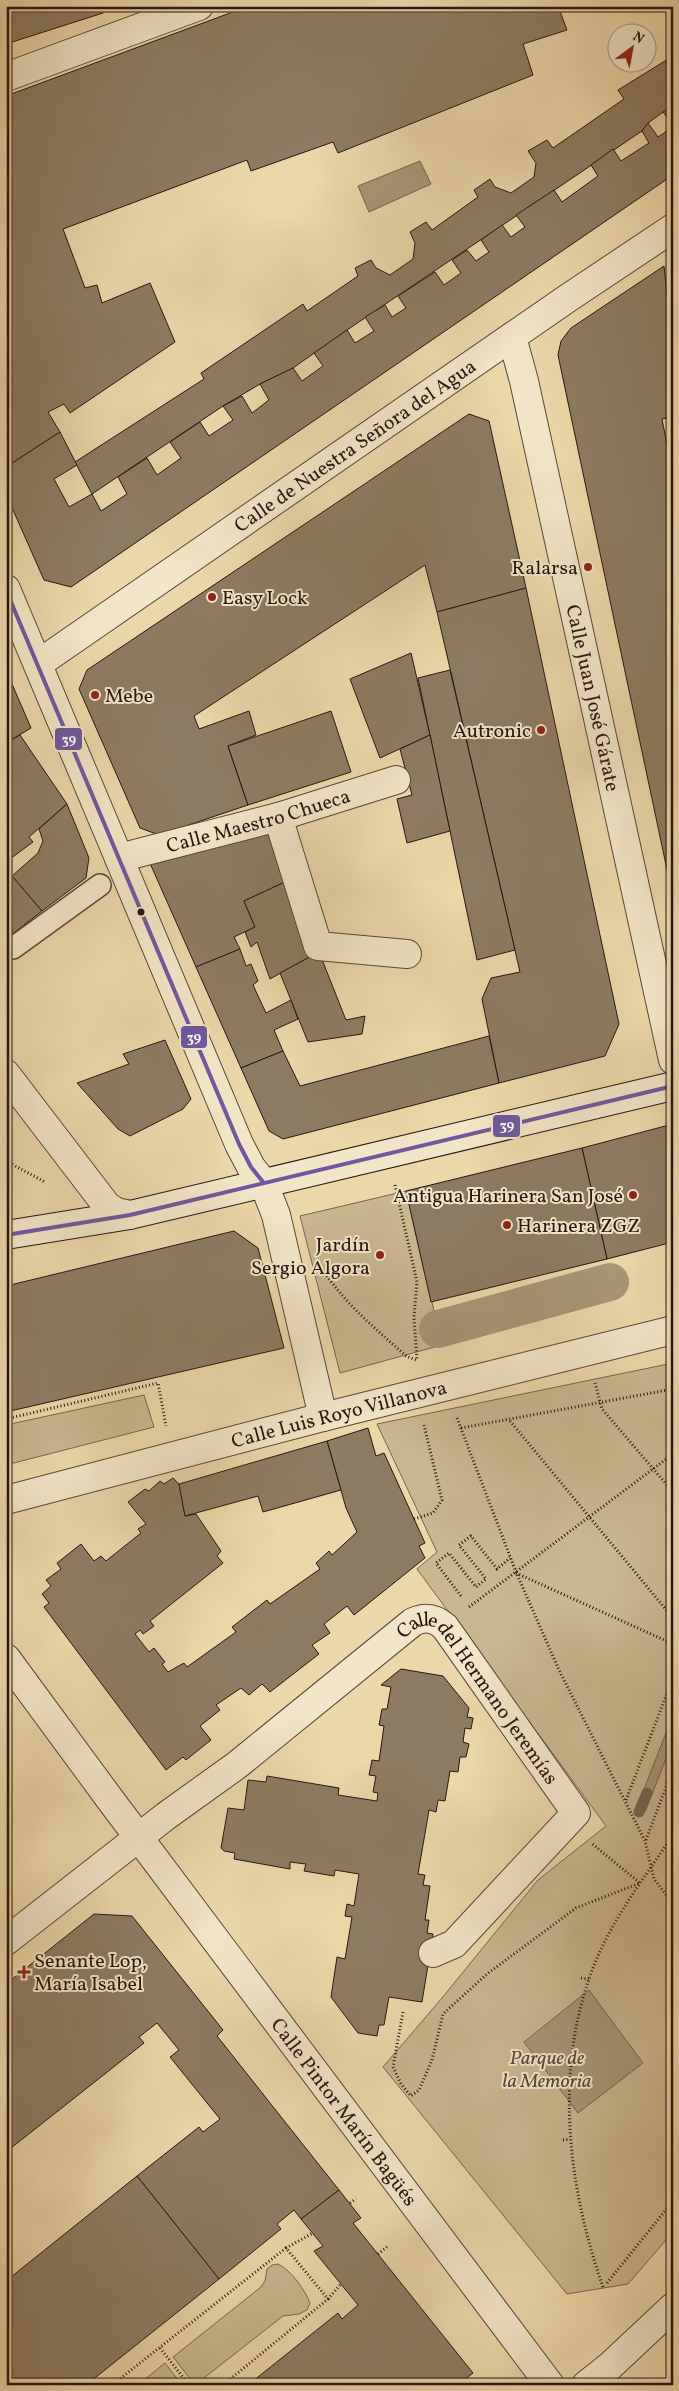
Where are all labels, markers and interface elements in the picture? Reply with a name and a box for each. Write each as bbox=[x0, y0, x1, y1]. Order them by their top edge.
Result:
north arrow bbox=[606, 22, 656, 72]
text: N bbox=[629, 27, 647, 49]
street label: Calle de Nuestra Señora del Agua bbox=[229, 353, 483, 540]
place label: Ralarsa bbox=[512, 555, 578, 583]
marker: Ralarsa bbox=[582, 561, 594, 573]
place label: Easy Lock bbox=[222, 585, 308, 613]
marker: Easy Lock bbox=[206, 591, 218, 603]
street label: Calle Juan José Gárate bbox=[557, 602, 626, 794]
place label: Mebe bbox=[105, 683, 153, 711]
marker: Mebe bbox=[89, 689, 101, 701]
place label: Autronic bbox=[453, 718, 531, 746]
marker: Autronic bbox=[535, 724, 547, 736]
line badge: 39 bbox=[54, 727, 83, 751]
text: 39 bbox=[62, 731, 77, 750]
street label: Calle Maestro Chueca bbox=[164, 783, 354, 861]
unlabelled marker bbox=[136, 907, 146, 917]
line badge: 39 bbox=[180, 1025, 208, 1049]
text: 39 bbox=[187, 1029, 202, 1048]
line badge: 39 bbox=[492, 1114, 521, 1138]
text: 39 bbox=[500, 1117, 515, 1136]
place label: Antigua Harinera San José bbox=[393, 1183, 623, 1211]
marker: Antigua Harinera San José bbox=[627, 1189, 639, 1201]
place label: Harinera ZGZ bbox=[517, 1213, 640, 1241]
marker: Harinera ZGZ bbox=[501, 1219, 513, 1231]
place label: Jardín Sergio Algora bbox=[251, 1232, 370, 1283]
marker: Jardín Sergio Algora bbox=[374, 1249, 386, 1261]
street label: Calle Luis Royo Villanova bbox=[229, 1375, 450, 1456]
street label: Calle del Hermano Jeremías bbox=[391, 1607, 564, 1791]
place label: Senante Lop, María Isabel bbox=[34, 1948, 147, 1999]
marker: Senante Lop, María Isabel bbox=[18, 1966, 30, 1978]
street label: Calle Pintor Marín Bagüés bbox=[263, 2013, 423, 2213]
park label: Parque de la Memoria bbox=[502, 2045, 592, 2096]

